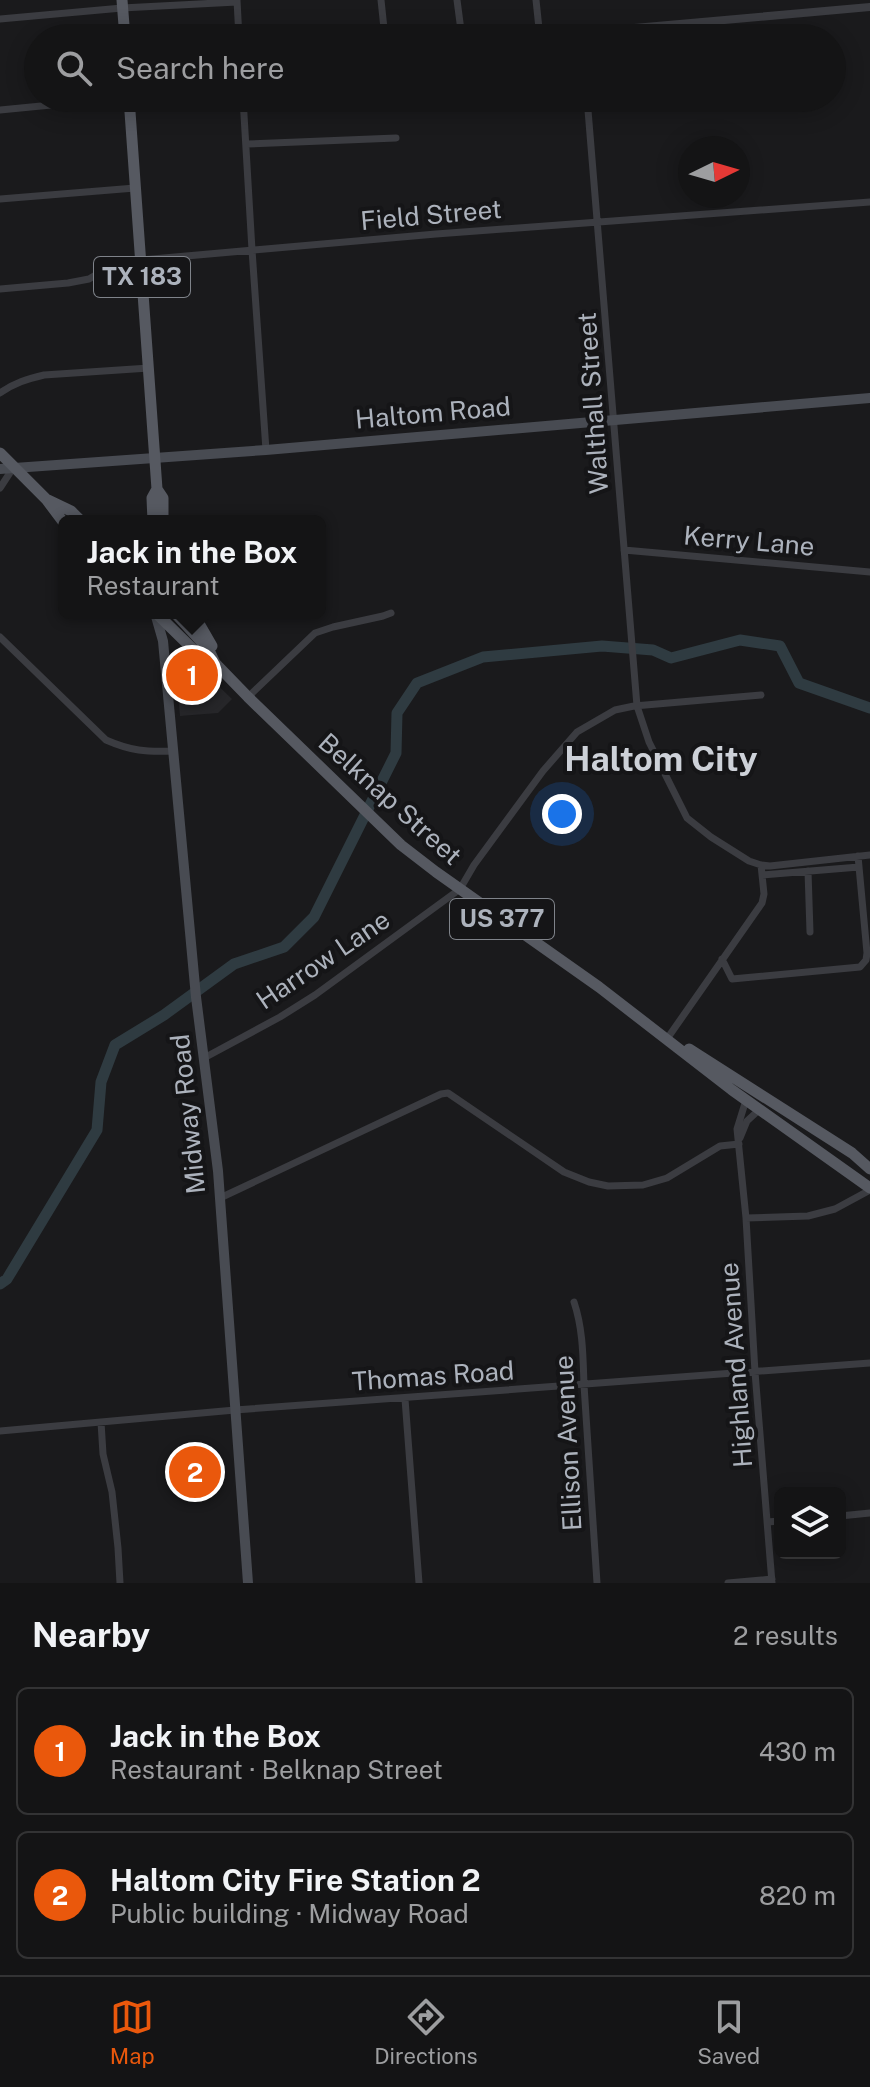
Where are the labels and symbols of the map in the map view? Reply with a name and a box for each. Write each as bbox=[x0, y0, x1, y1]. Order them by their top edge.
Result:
north arrow bbox=[678, 136, 750, 208]
street label: Field Street bbox=[359, 193, 503, 236]
road number: TX 183 bbox=[94, 257, 190, 297]
street label: Walthall Street bbox=[571, 311, 614, 495]
street label: Haltom Road bbox=[354, 390, 512, 435]
street label: Kerry Lane bbox=[682, 519, 816, 562]
pin: 1 bbox=[166, 645, 218, 705]
street label: Belknap Street bbox=[313, 726, 468, 871]
district label: Haltom City bbox=[564, 739, 758, 779]
your location bbox=[542, 794, 582, 834]
road number: US 377 bbox=[450, 899, 554, 939]
street label: Harrow Lane bbox=[250, 904, 395, 1016]
street label: Midway Road bbox=[164, 1033, 211, 1196]
street label: Highland Avenue bbox=[713, 1261, 758, 1469]
street label: Thomas Road bbox=[351, 1354, 515, 1397]
street label: Ellison Avenue bbox=[547, 1354, 588, 1532]
pin: 2 bbox=[169, 1442, 221, 1502]

